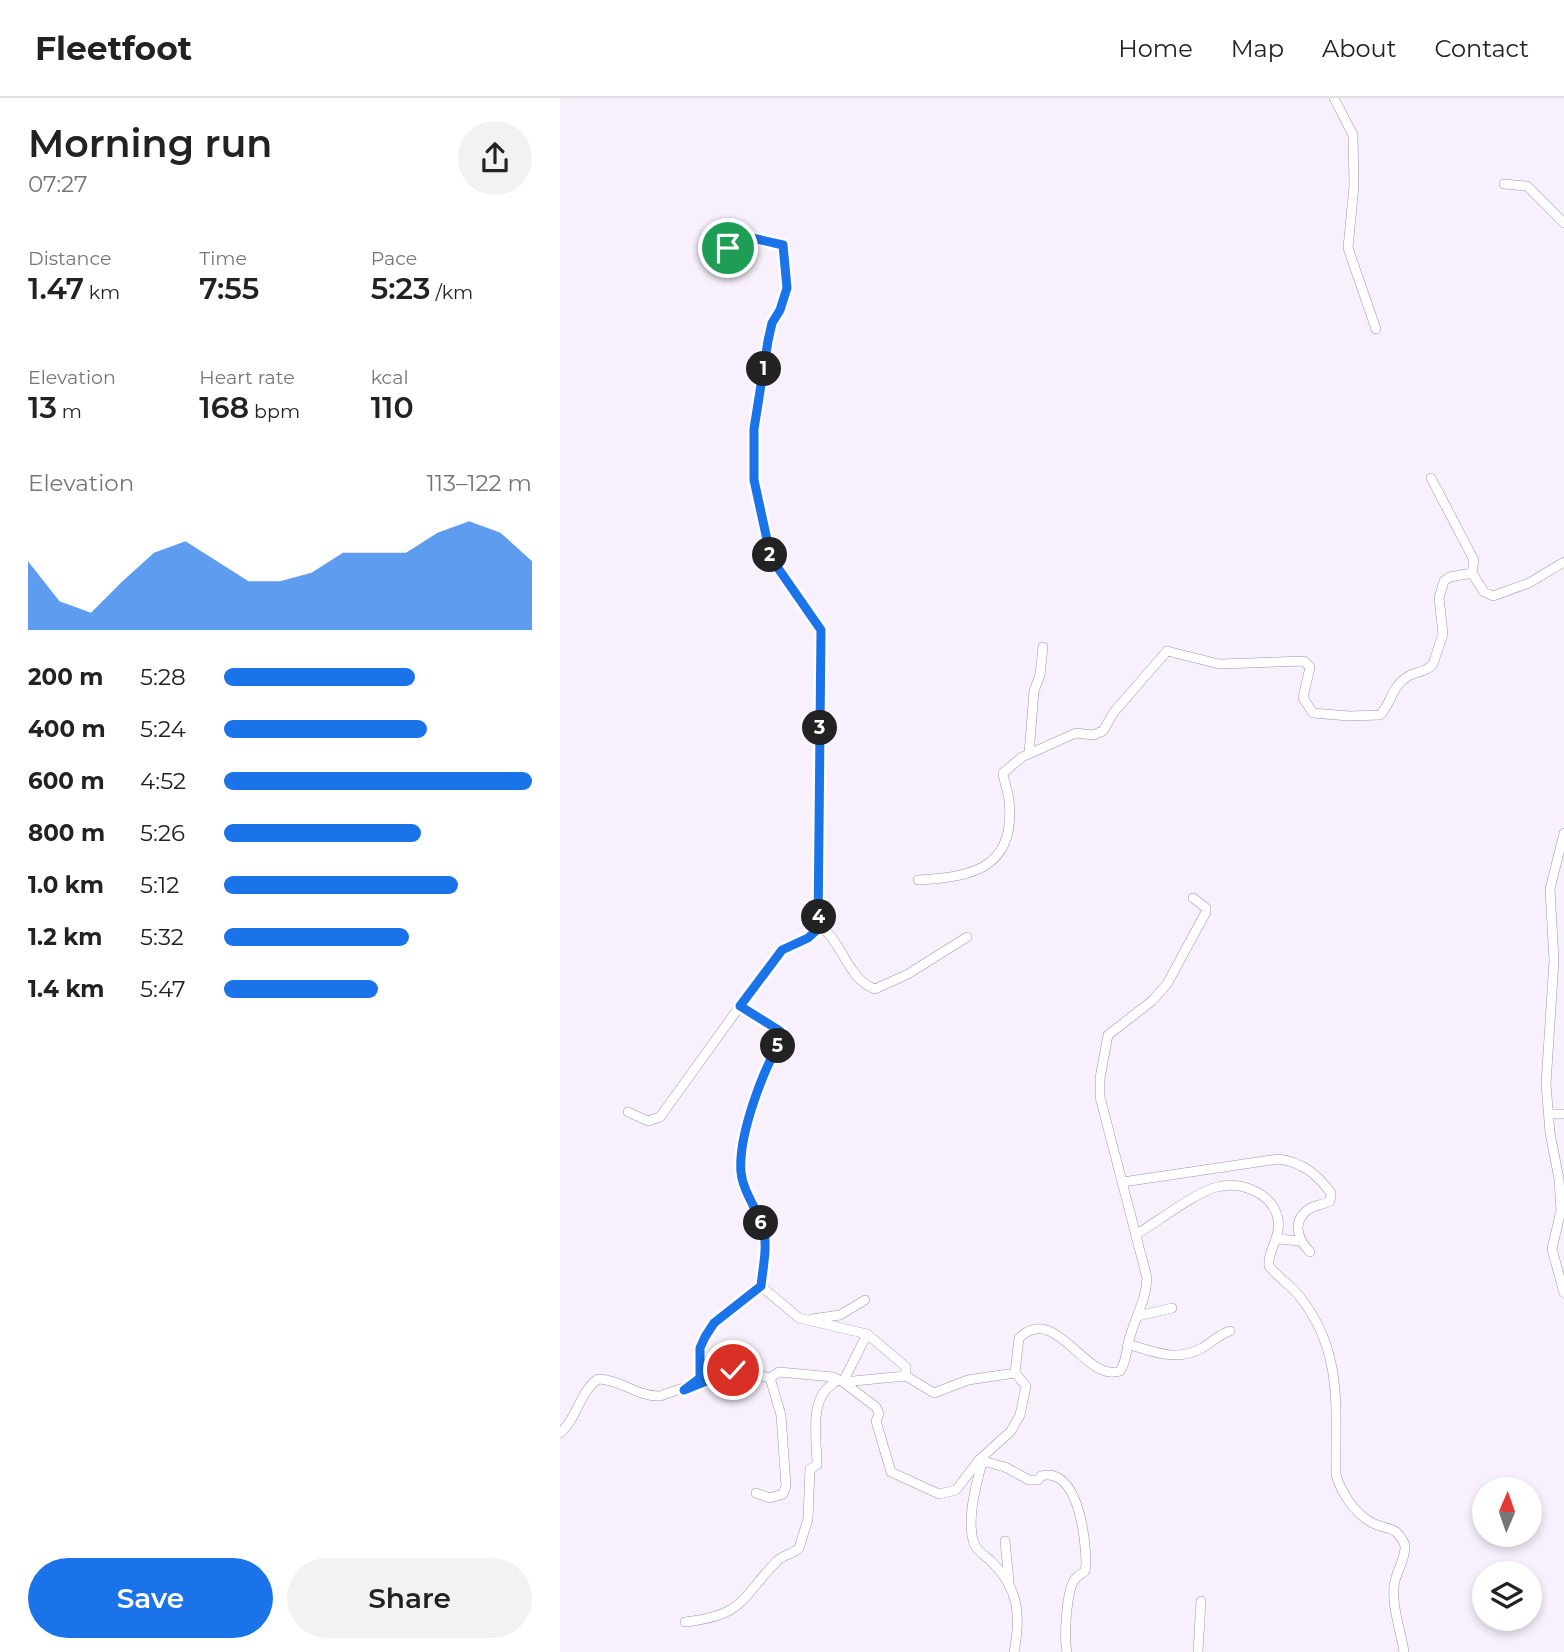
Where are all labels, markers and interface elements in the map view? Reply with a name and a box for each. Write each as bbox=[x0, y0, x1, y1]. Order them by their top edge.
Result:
text: Fleetfoot bbox=[35, 28, 192, 68]
text: Home bbox=[1118, 34, 1193, 63]
text: Map bbox=[1231, 34, 1284, 63]
text: About bbox=[1322, 34, 1396, 63]
text: Contact bbox=[1434, 34, 1529, 63]
text: Morning run bbox=[28, 120, 272, 167]
button: share bbox=[458, 121, 532, 195]
text: 07:27 bbox=[28, 170, 88, 198]
pin bbox=[698, 218, 758, 278]
icon: arrive bbox=[709, 229, 747, 267]
text: Distance bbox=[28, 247, 111, 270]
text: Time bbox=[199, 247, 247, 270]
text: Pace bbox=[371, 247, 417, 270]
text: 1.47 bbox=[28, 270, 84, 307]
text: 7:55 bbox=[199, 270, 259, 307]
text: 5:23 bbox=[371, 270, 430, 307]
text: km bbox=[84, 281, 120, 304]
text: /km bbox=[430, 281, 473, 304]
pin: 1 bbox=[746, 352, 782, 386]
text: 1 bbox=[760, 357, 767, 380]
text: Elevation bbox=[28, 366, 116, 389]
text: Heart rate bbox=[199, 366, 295, 389]
text: kcal bbox=[371, 366, 409, 389]
text: 13 bbox=[28, 389, 57, 426]
text: 168 bbox=[199, 389, 249, 426]
text: 110 bbox=[371, 389, 414, 426]
text: m bbox=[57, 400, 82, 423]
text: bpm bbox=[249, 400, 300, 423]
text: Elevation bbox=[28, 469, 134, 497]
text: 113–122 m bbox=[426, 469, 532, 497]
pin: 2 bbox=[752, 538, 788, 573]
text: 2 bbox=[764, 543, 775, 566]
text: 200 m bbox=[28, 663, 103, 691]
text: 5:28 bbox=[140, 663, 186, 691]
pin: 3 bbox=[803, 710, 838, 746]
text: 400 m bbox=[28, 715, 106, 743]
text: 5:24 bbox=[140, 715, 186, 743]
text: 3 bbox=[814, 716, 825, 739]
text: 600 m bbox=[28, 767, 105, 795]
text: 4:52 bbox=[140, 767, 186, 795]
text: 800 m bbox=[28, 819, 105, 847]
text: 5:26 bbox=[140, 819, 185, 847]
text: 1.0 km bbox=[28, 871, 104, 899]
text: 5:12 bbox=[140, 871, 179, 899]
pin: 4 bbox=[802, 900, 836, 934]
text: 4 bbox=[812, 905, 825, 928]
text: 1.2 km bbox=[28, 923, 102, 951]
text: 5:32 bbox=[140, 923, 184, 951]
text: 1.4 km bbox=[28, 975, 105, 1003]
text: 5:47 bbox=[140, 975, 186, 1003]
pin: 5 bbox=[760, 1028, 795, 1063]
text: 5 bbox=[772, 1034, 783, 1057]
pin: 6 bbox=[744, 1206, 778, 1240]
text: 6 bbox=[754, 1211, 767, 1234]
pin bbox=[703, 1340, 763, 1400]
icon: check bbox=[714, 1351, 752, 1389]
north arrow bbox=[1472, 1477, 1542, 1547]
map controls bbox=[1472, 1477, 1542, 1631]
button: Save bbox=[28, 1558, 273, 1638]
button: Share bbox=[287, 1558, 532, 1638]
button: layers bbox=[1472, 1561, 1542, 1631]

